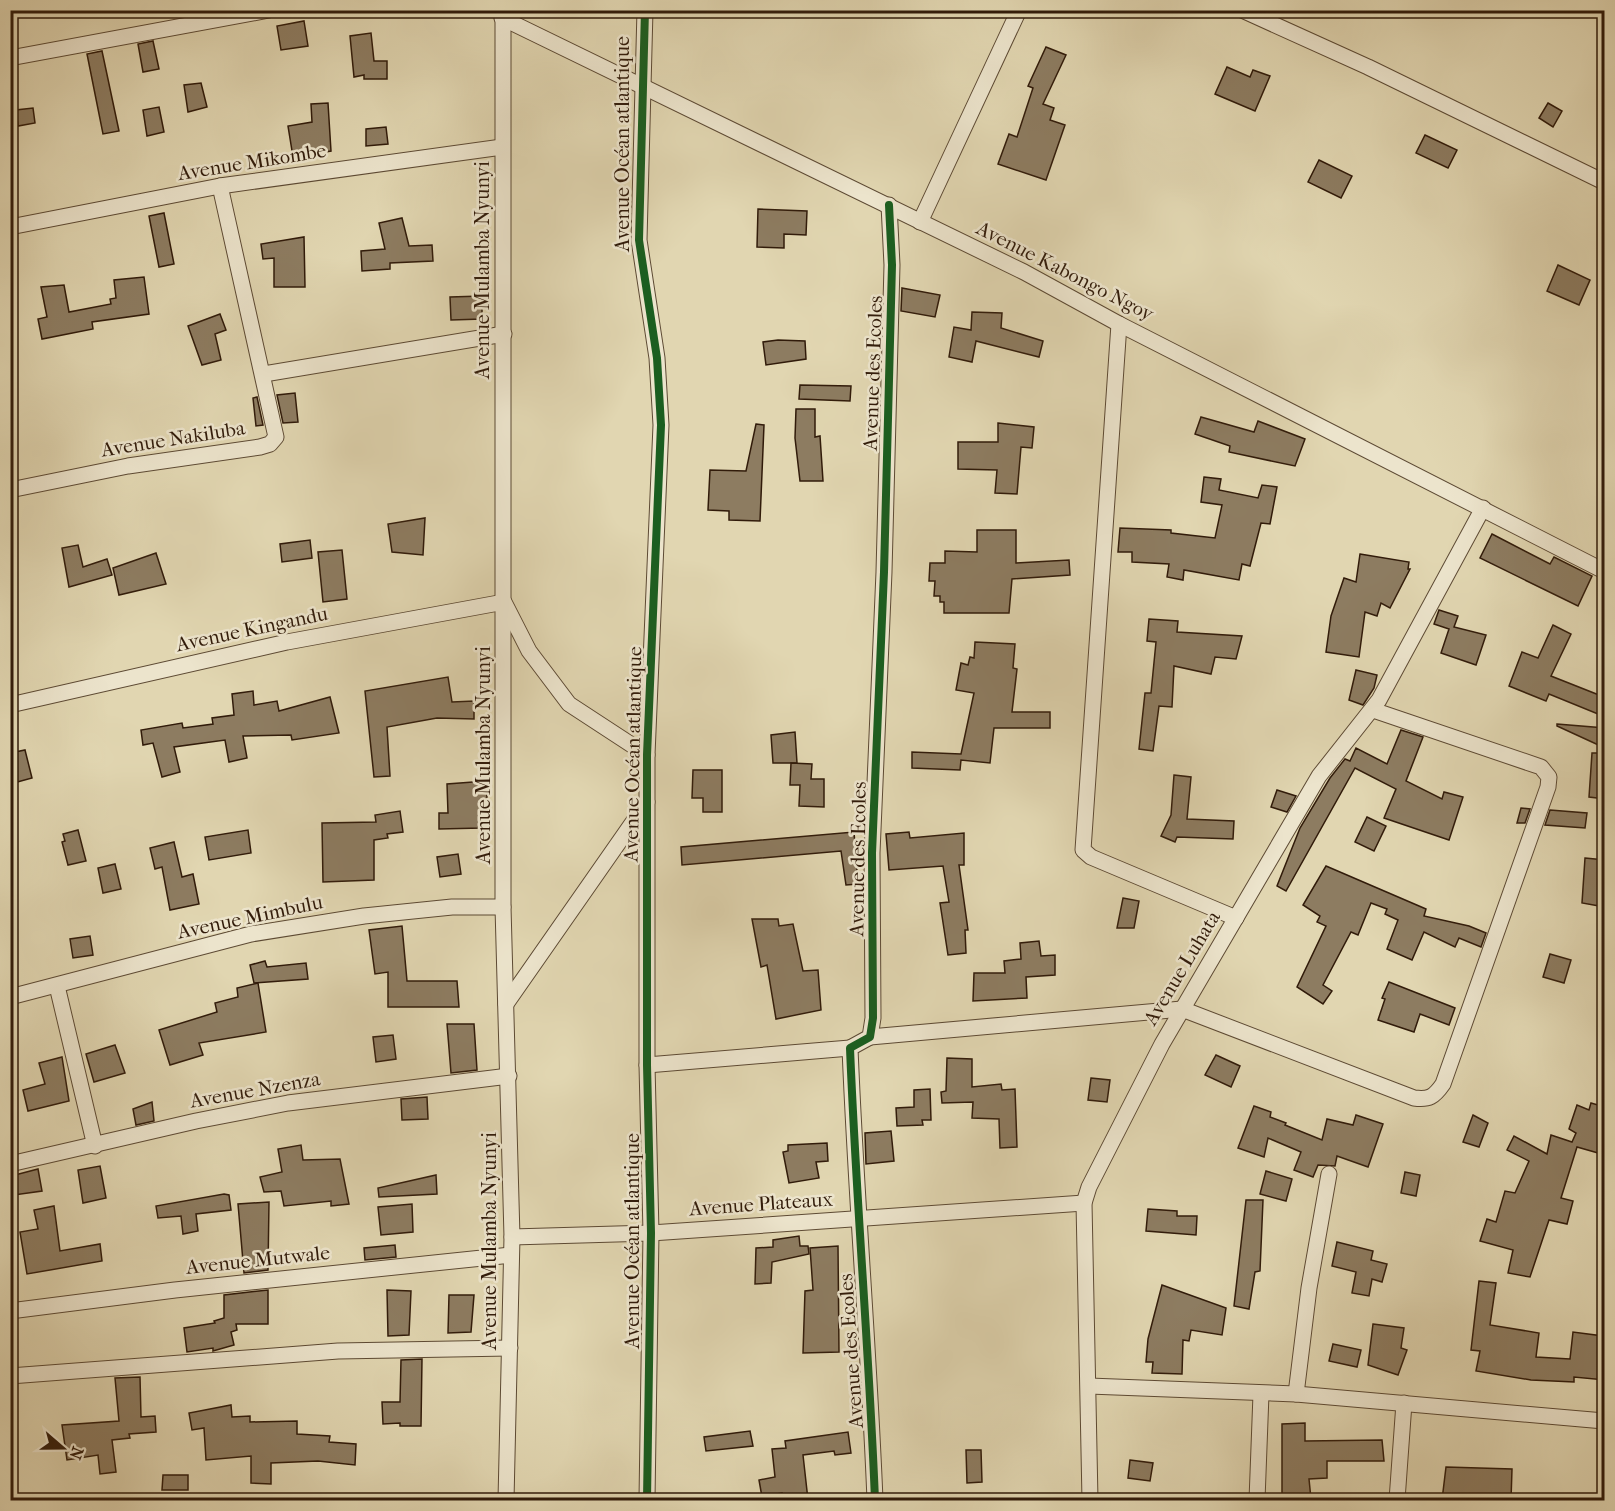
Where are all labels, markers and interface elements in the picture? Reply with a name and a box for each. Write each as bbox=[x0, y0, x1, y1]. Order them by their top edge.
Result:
street label: Avenue Océan atlantique bbox=[611, 36, 634, 253]
street label: Avenue Mikombe bbox=[175, 139, 328, 185]
street label: Avenue Mulamba Nyunyi bbox=[471, 161, 494, 380]
street label: Avenue Kabongo Ngoy bbox=[972, 216, 1159, 326]
street label: Avenue des Ecoles bbox=[859, 295, 887, 452]
street label: Avenue Nakiluba bbox=[98, 416, 247, 462]
street label: Avenue Kingandu bbox=[173, 602, 331, 657]
street label: Avenue Mulamba Nyunyi bbox=[472, 646, 495, 865]
street label: Avenue Océan atlantique bbox=[620, 646, 646, 863]
street label: Avenue des Ecoles bbox=[845, 781, 871, 938]
street label: Avenue Mimbulu bbox=[174, 890, 325, 944]
street label: Avenue Luhata bbox=[1138, 906, 1225, 1030]
street label: Avenue Nzenza bbox=[187, 1067, 323, 1113]
street label: Avenue Mulamba Nyunyi bbox=[478, 1132, 501, 1351]
street label: Avenue Océan atlantique bbox=[621, 1133, 644, 1350]
street label: Avenue Plateaux bbox=[688, 1187, 834, 1221]
street label: Avenue Mutwale bbox=[184, 1241, 331, 1279]
street label: Avenue des Ecoles bbox=[834, 1273, 868, 1430]
north arrow bbox=[33, 1418, 93, 1478]
text: N bbox=[65, 1444, 88, 1463]

